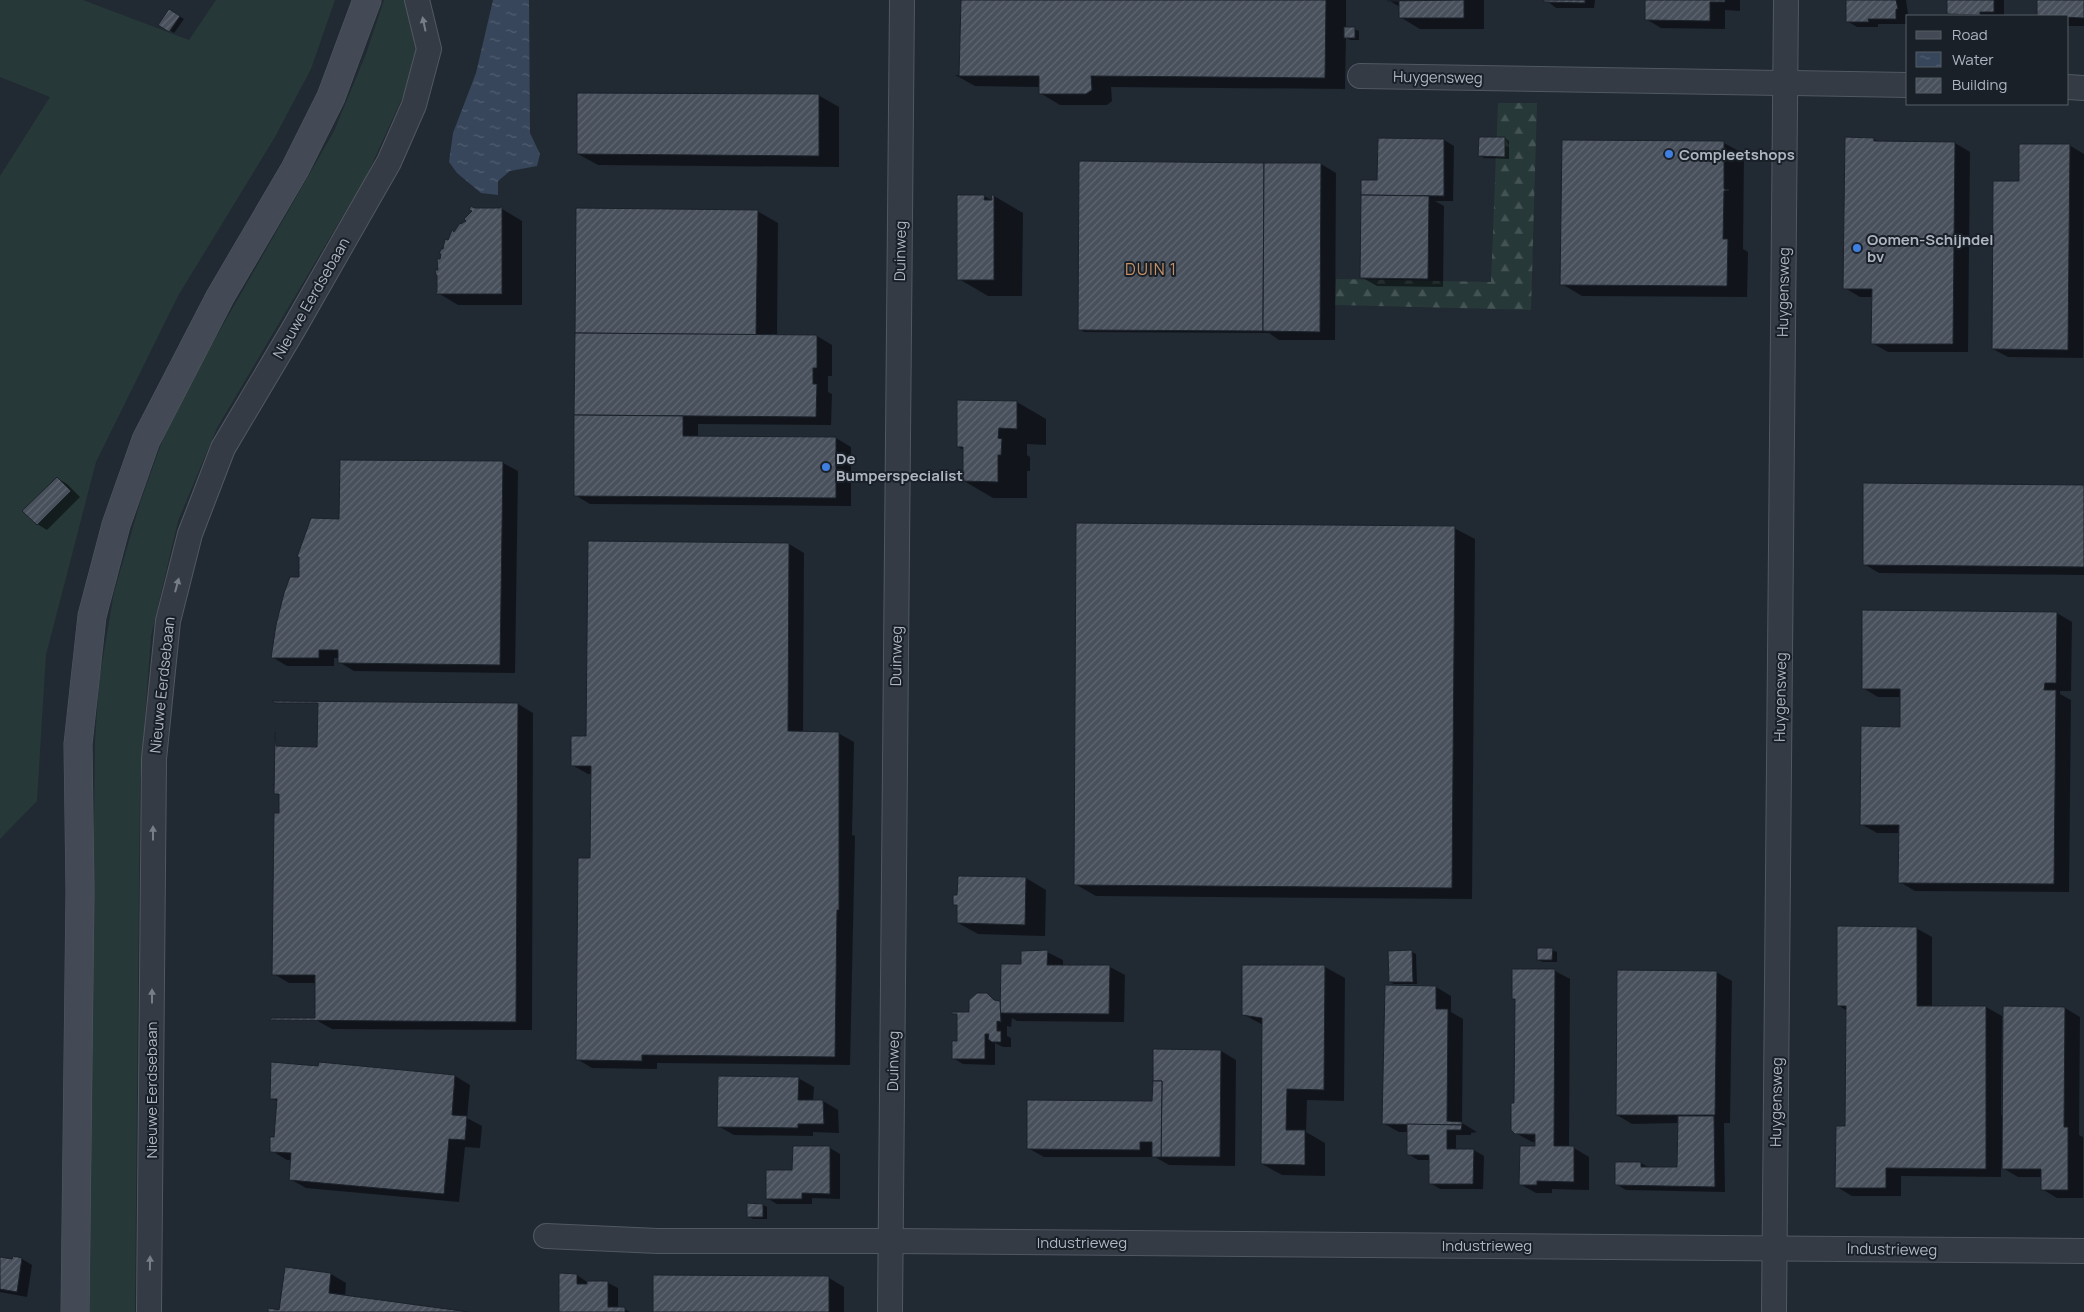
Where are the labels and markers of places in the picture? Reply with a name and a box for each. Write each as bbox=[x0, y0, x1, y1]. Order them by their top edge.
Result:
place label: Compleetshops bbox=[1679, 144, 1795, 165]
marker: Compleetshops bbox=[1663, 148, 1675, 160]
place label: Oomen-Schijndel bv bbox=[1867, 229, 1994, 267]
marker: Oomen-Schijndel bv bbox=[1851, 242, 1863, 254]
place label: De Bumperspecialist bbox=[836, 448, 963, 486]
marker: De Bumperspecialist bbox=[820, 461, 832, 473]

